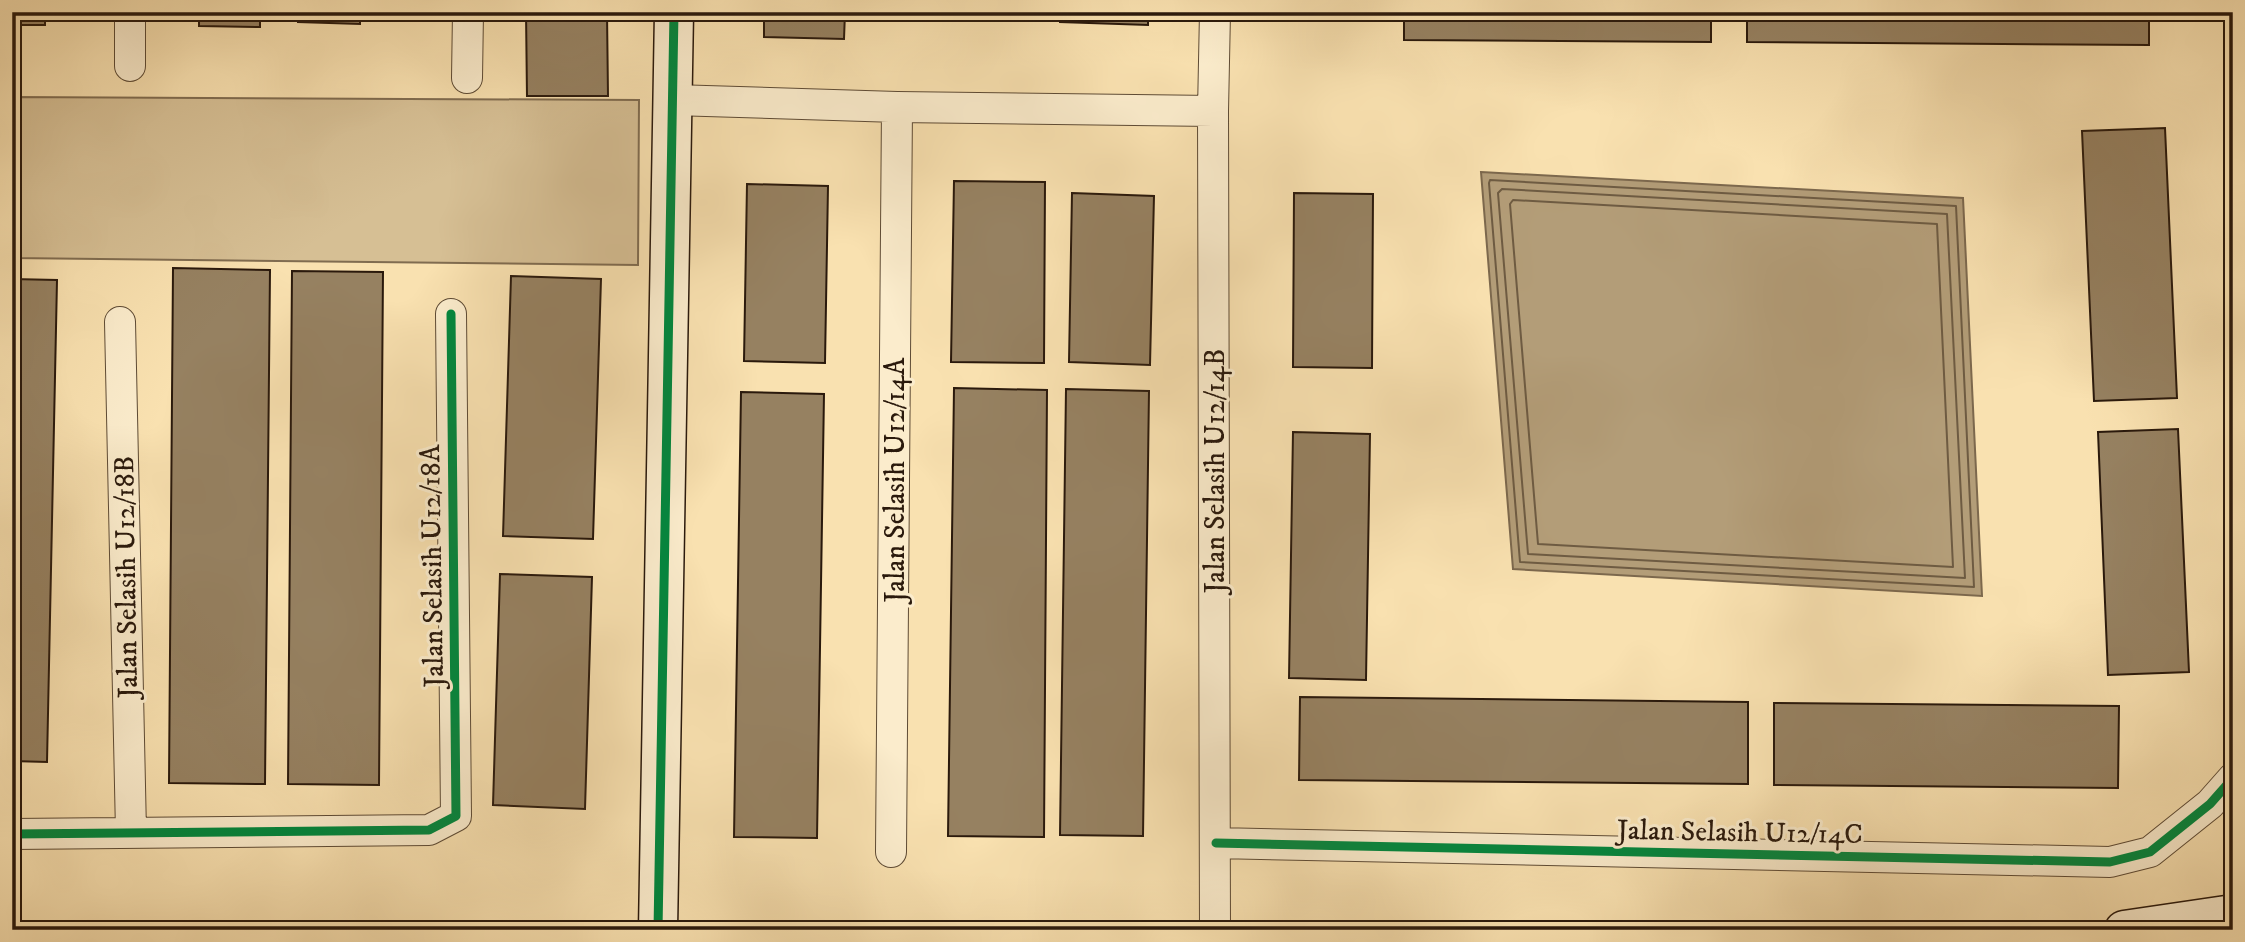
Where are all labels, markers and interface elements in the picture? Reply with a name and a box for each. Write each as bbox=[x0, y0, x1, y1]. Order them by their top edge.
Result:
street label: Jalan Selasih U12/14B bbox=[1198, 349, 1233, 596]
street label: Jalan Selasih U12/14A bbox=[878, 356, 913, 605]
street label: Jalan Selasih U12/18A bbox=[413, 443, 452, 691]
street label: Jalan Selasih U12/18B bbox=[107, 455, 146, 702]
street label: Jalan Selasih U12/14C bbox=[1614, 813, 1863, 852]

